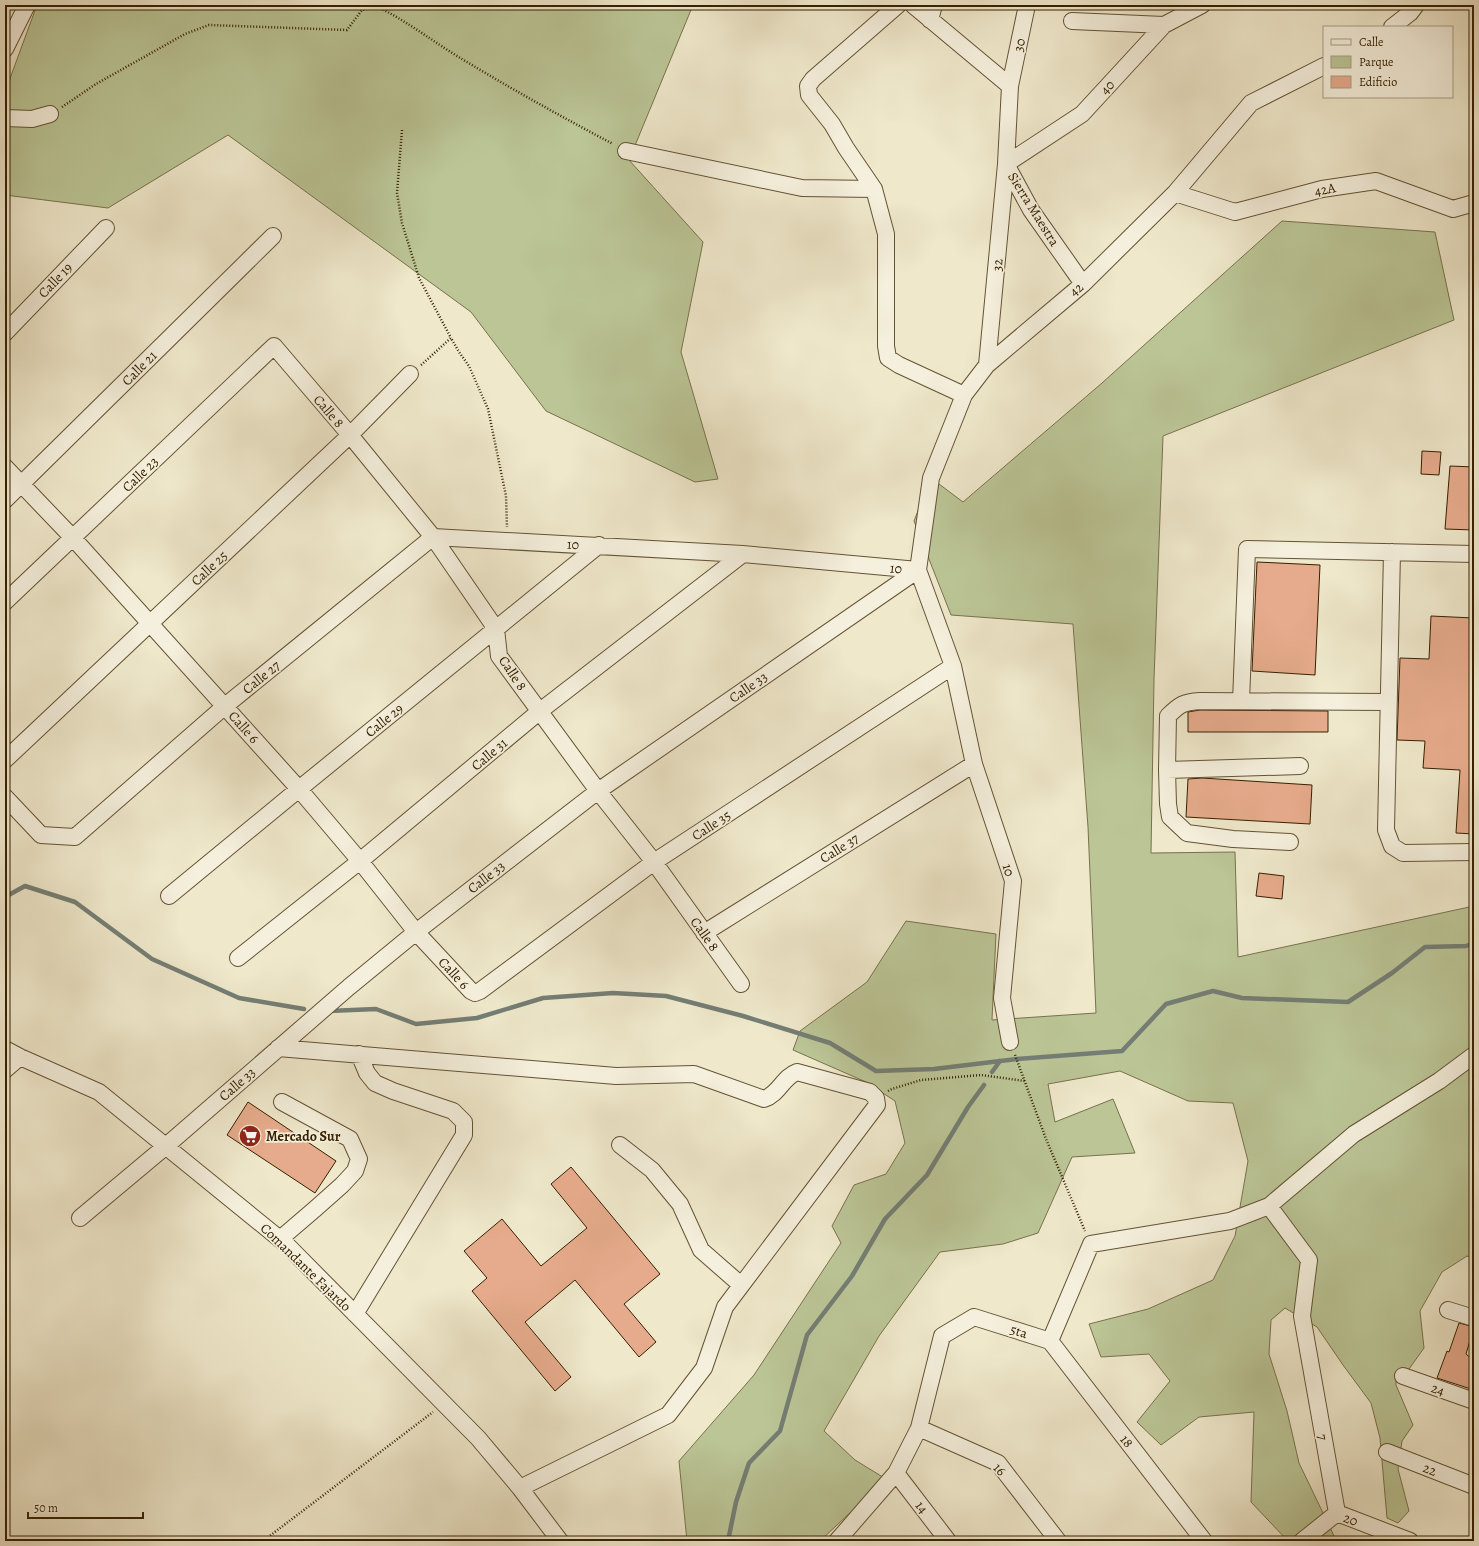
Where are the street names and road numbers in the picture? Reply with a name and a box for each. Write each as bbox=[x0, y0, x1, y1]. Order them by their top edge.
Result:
street label: 30 bbox=[1009, 37, 1030, 54]
street label: 40 bbox=[1096, 76, 1119, 99]
street label: Sierra Maestra bbox=[1003, 169, 1064, 250]
street label: 42A bbox=[1313, 178, 1338, 201]
street label: 32 bbox=[987, 258, 1008, 272]
street label: Calle 19 bbox=[34, 259, 77, 302]
street label: 42 bbox=[1065, 278, 1088, 301]
street label: Calle 21 bbox=[118, 346, 161, 390]
street label: Calle 8 bbox=[309, 391, 348, 432]
street label: Calle 23 bbox=[118, 452, 163, 496]
street label: 10 bbox=[567, 535, 579, 554]
street label: Calle 25 bbox=[187, 546, 232, 590]
street label: 10 bbox=[889, 559, 903, 578]
street label: Calle 8 bbox=[494, 652, 531, 694]
street label: Calle 27 bbox=[238, 656, 284, 699]
street label: Calle 33 bbox=[725, 667, 771, 707]
street label: Calle 29 bbox=[361, 699, 407, 742]
street label: Calle 6 bbox=[224, 707, 263, 748]
street label: Calle 31 bbox=[467, 734, 512, 775]
street label: Calle 35 bbox=[688, 806, 734, 845]
street label: Calle 37 bbox=[816, 829, 863, 868]
street label: Calle 33 bbox=[464, 857, 509, 898]
street label: 10 bbox=[998, 862, 1019, 879]
street label: Calle 8 bbox=[686, 913, 724, 955]
street label: Calle 6 bbox=[434, 953, 473, 994]
street label: Calle 33 bbox=[215, 1063, 260, 1106]
street label: Comandante Fajardo bbox=[256, 1219, 355, 1316]
street label: 5ta bbox=[1008, 1320, 1030, 1343]
street label: 24 bbox=[1428, 1378, 1447, 1401]
street label: 18 bbox=[1116, 1431, 1138, 1452]
street label: 7 bbox=[1313, 1433, 1332, 1442]
street label: 22 bbox=[1420, 1458, 1440, 1481]
street label: 16 bbox=[989, 1459, 1010, 1480]
street label: 14 bbox=[911, 1497, 933, 1517]
street label: 20 bbox=[1341, 1508, 1361, 1531]

